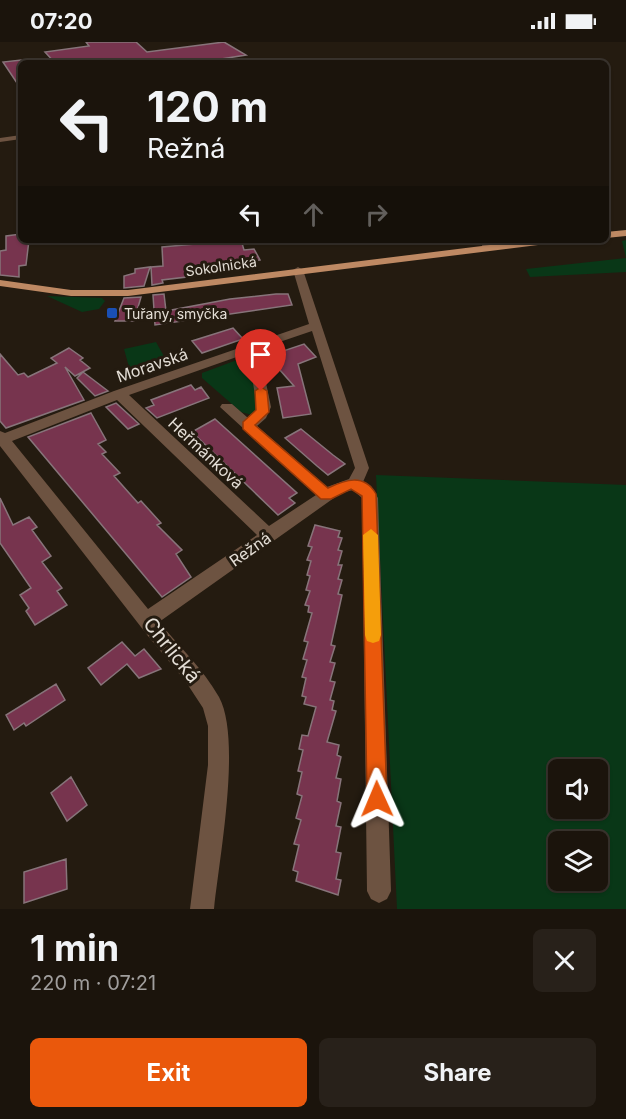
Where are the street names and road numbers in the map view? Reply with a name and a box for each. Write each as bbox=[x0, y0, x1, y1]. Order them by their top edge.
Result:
street label: Sokolnická bbox=[184, 253, 258, 279]
street label: Moravská bbox=[114, 343, 190, 387]
street label: Heřmánková bbox=[164, 413, 248, 493]
street label: Režná bbox=[225, 527, 275, 571]
street label: Chrlická bbox=[138, 612, 206, 688]

